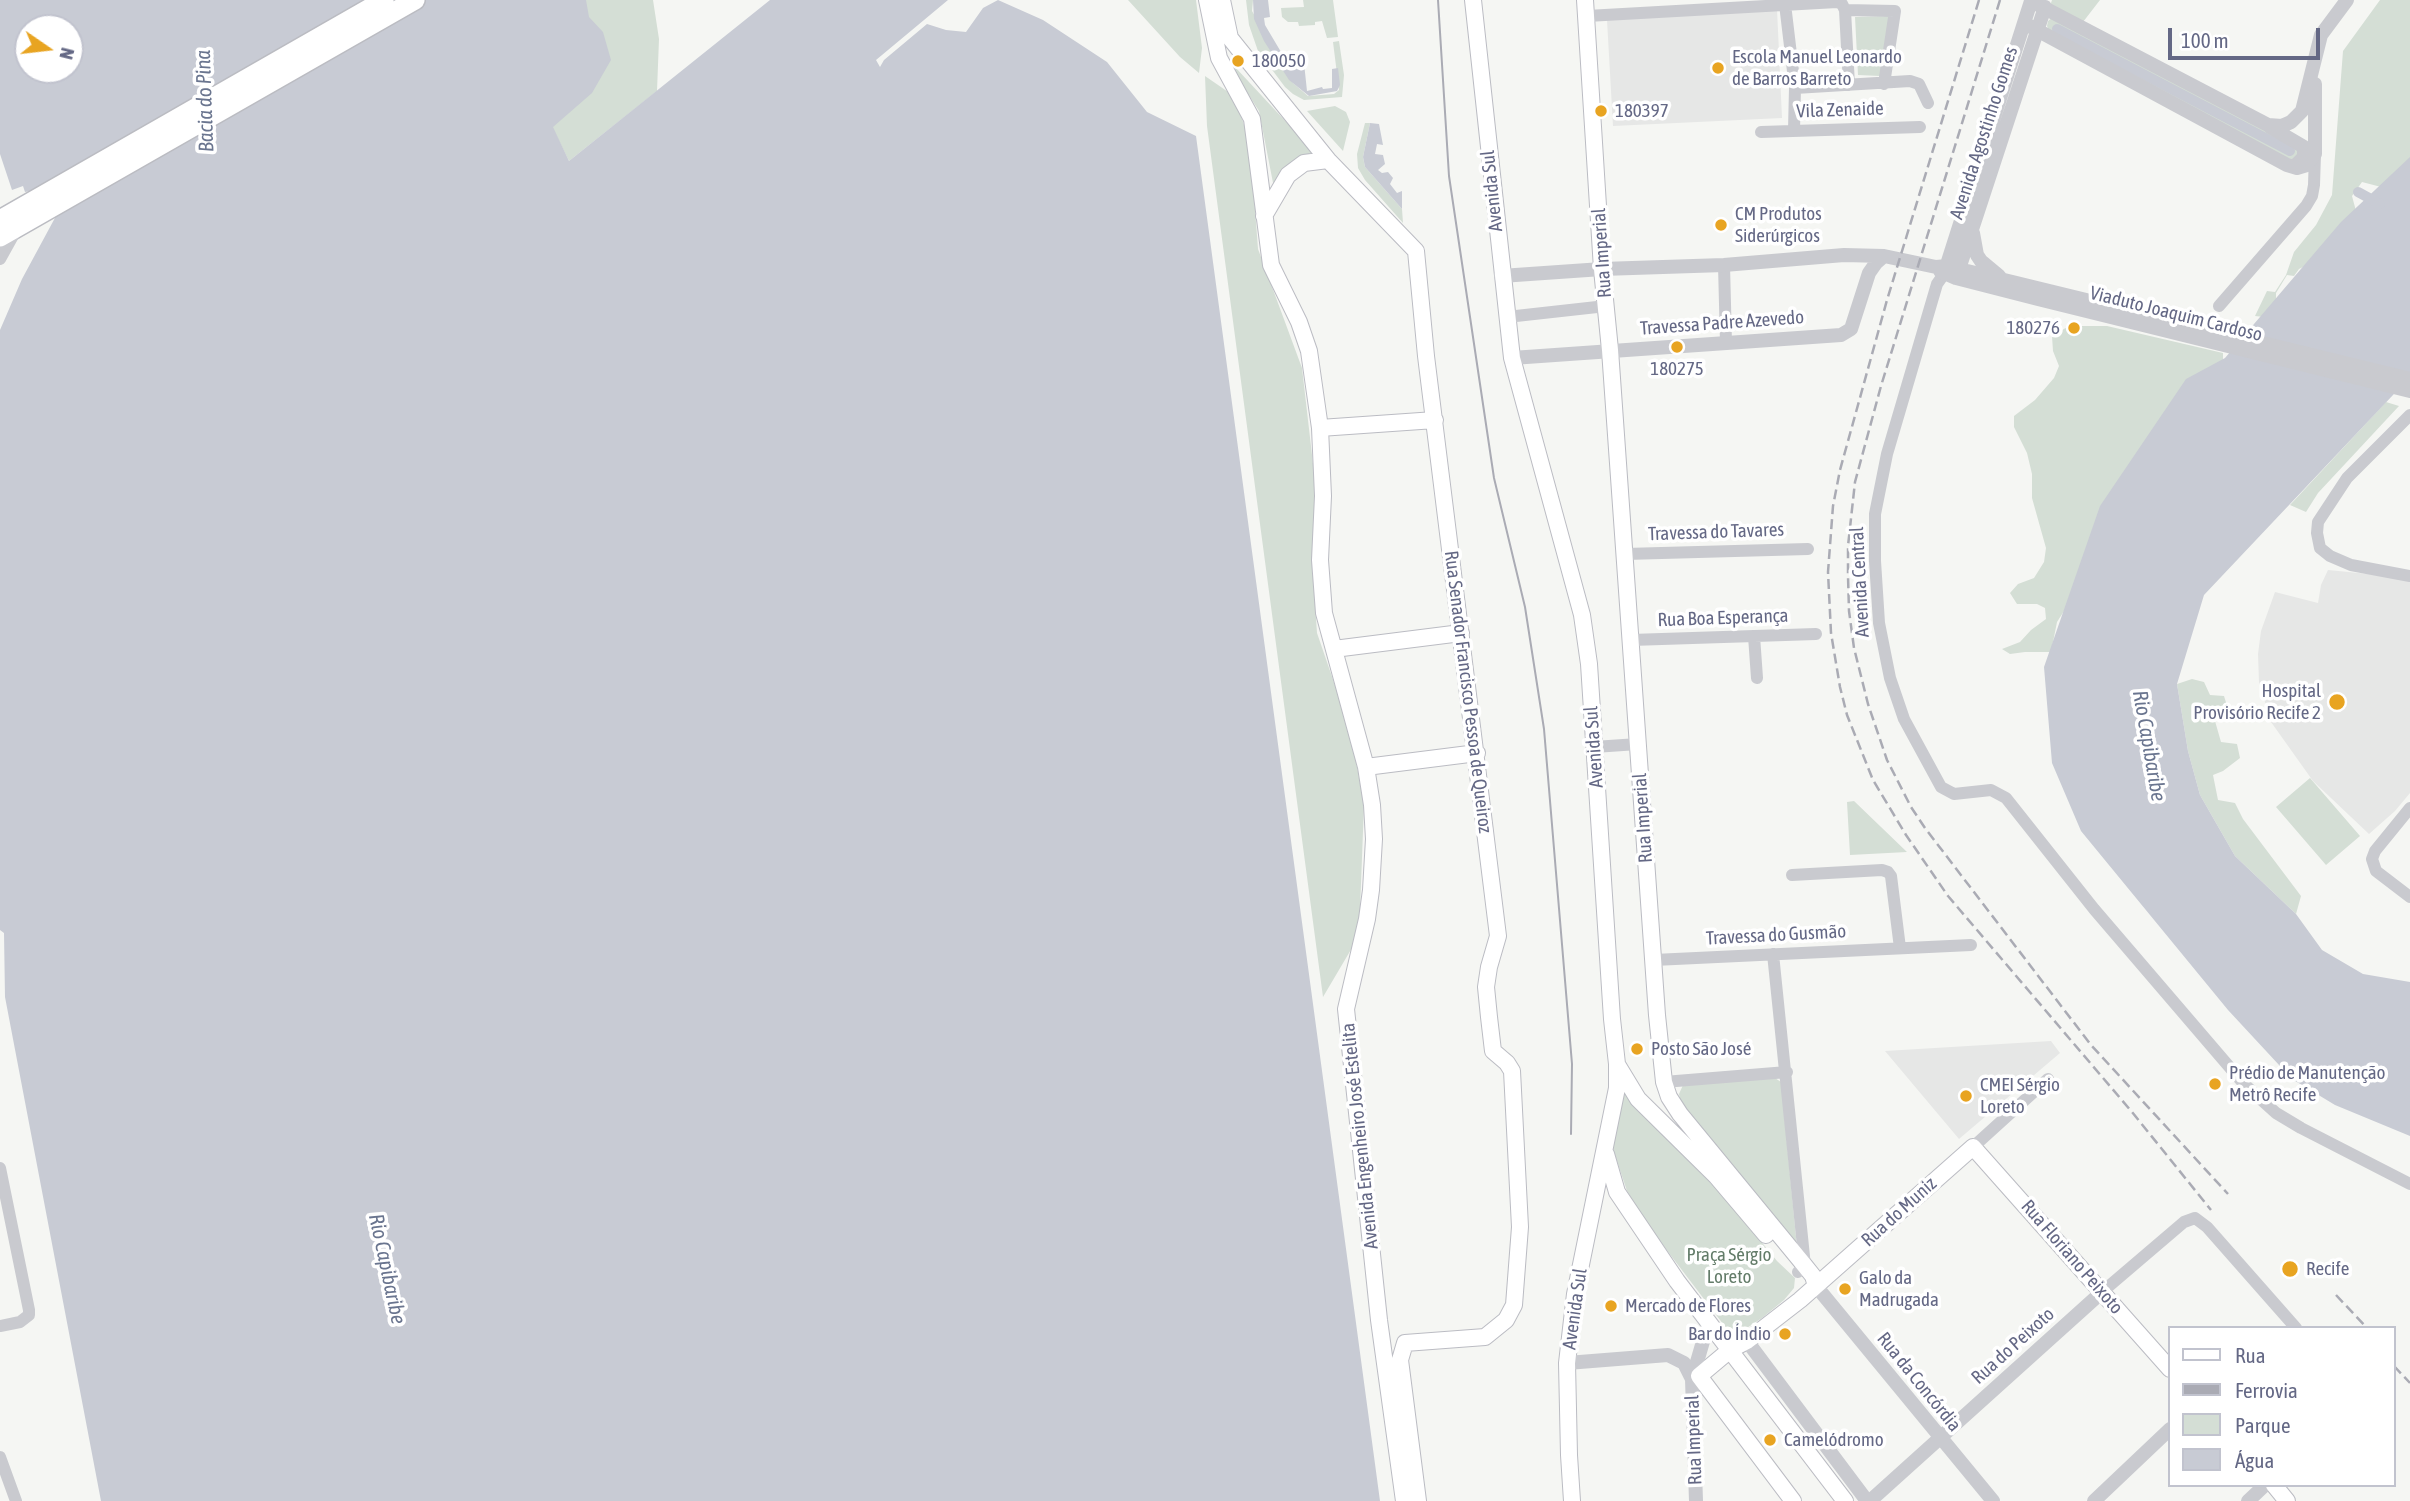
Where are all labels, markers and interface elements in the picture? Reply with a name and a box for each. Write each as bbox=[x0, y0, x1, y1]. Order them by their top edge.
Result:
north arrow bbox=[14, 14, 84, 84]
scale bar bbox=[2172, 14, 2324, 58]
text: 100 m bbox=[2181, 28, 2229, 52]
street label: Avenida Agostinho Gomes bbox=[1945, 44, 2023, 222]
text: N bbox=[55, 45, 79, 62]
place label: Escola Manuel Leonardo de Barros Barreto bbox=[1732, 46, 1902, 90]
water label: Bacia do Pina bbox=[191, 49, 219, 153]
place label: 180050 bbox=[1252, 50, 1306, 72]
marker: 180050 bbox=[1230, 53, 1246, 69]
marker: Escola Manuel Leonardo de Barros Barreto bbox=[1710, 60, 1726, 76]
street label: Vila Zenaide bbox=[1796, 97, 1884, 123]
place label: 180397 bbox=[1615, 100, 1669, 122]
marker: 180397 bbox=[1593, 103, 1609, 119]
street label: Avenida Sul bbox=[1476, 149, 1508, 233]
place label: CM Produtos Siderúrgicos bbox=[1735, 203, 1822, 247]
street label: Rua Imperial bbox=[1587, 207, 1617, 299]
marker: CM Produtos Siderúrgicos bbox=[1713, 217, 1729, 233]
street label: Viaduto Joaquim Cardoso bbox=[2087, 282, 2265, 346]
street label: Travessa Padre Azevedo bbox=[1639, 306, 1805, 340]
place label: 180276 bbox=[2006, 317, 2060, 339]
marker: 180276 bbox=[2066, 320, 2082, 336]
marker: 180275 bbox=[1669, 339, 1685, 355]
place label: 180275 bbox=[1650, 358, 1704, 380]
street label: Travessa do Tavares bbox=[1648, 518, 1784, 546]
street label: Avenida Central bbox=[1846, 526, 1874, 638]
street label: Rua Senador Francisco Pessoa de Queiroz bbox=[1439, 549, 1497, 835]
street label: Rua Boa Esperança bbox=[1657, 604, 1789, 632]
place label: Hospital Provisório Recife 2 bbox=[2193, 680, 2321, 724]
water label: Rio Capibaribe bbox=[2127, 689, 2171, 803]
marker: Hospital Provisório Recife 2 bbox=[2327, 692, 2347, 712]
street label: Avenida Sul bbox=[1580, 705, 1608, 789]
street label: Rua Imperial bbox=[1628, 772, 1658, 864]
street label: Travessa do Gusmão bbox=[1705, 920, 1847, 950]
street label: Avenida Engenheiro José Estelita bbox=[1337, 1022, 1383, 1250]
place label: Posto São José bbox=[1651, 1038, 1751, 1060]
marker: Posto São José bbox=[1629, 1041, 1645, 1057]
place label: Prédio de Manutenção Metrô Recife bbox=[2229, 1062, 2385, 1106]
place label: CMEI Sérgio Loreto bbox=[1980, 1074, 2060, 1118]
marker: Prédio de Manutenção Metrô Recife bbox=[2207, 1076, 2223, 1092]
marker: CMEI Sérgio Loreto bbox=[1958, 1088, 1974, 1104]
street label: Rua do Muniz bbox=[1857, 1172, 1941, 1252]
street label: Rua Floriano Peixoto bbox=[2016, 1195, 2128, 1319]
water label: Rio Capibaribe bbox=[363, 1211, 411, 1327]
park label: Praça Sérgio Loreto bbox=[1687, 1244, 1771, 1288]
place label: Recife bbox=[2306, 1258, 2349, 1280]
marker: Recife bbox=[2280, 1259, 2300, 1279]
street label: Avenida Sul bbox=[1558, 1267, 1592, 1351]
place label: Galo da Madrugada bbox=[1859, 1267, 1939, 1311]
marker: Galo da Madrugada bbox=[1837, 1281, 1853, 1297]
place label: Mercado de Flores bbox=[1625, 1295, 1751, 1317]
marker: Mercado de Flores bbox=[1603, 1298, 1619, 1314]
street label: Rua do Peixoto bbox=[1967, 1303, 2059, 1389]
place label: Bar do Índio bbox=[1688, 1323, 1771, 1345]
marker: Bar do Índio bbox=[1777, 1326, 1793, 1342]
legend bbox=[2168, 1326, 2396, 1487]
street label: Rua da Concórdia bbox=[1872, 1328, 1966, 1436]
text: Rua bbox=[2235, 1343, 2265, 1367]
text: Ferrovia bbox=[2235, 1378, 2298, 1402]
street label: Rua Imperial bbox=[1681, 1395, 1707, 1485]
text: Parque bbox=[2235, 1413, 2290, 1437]
place label: Camelódromo bbox=[1784, 1429, 1884, 1451]
marker: Camelódromo bbox=[1762, 1432, 1778, 1448]
text: Água bbox=[2235, 1448, 2274, 1472]

